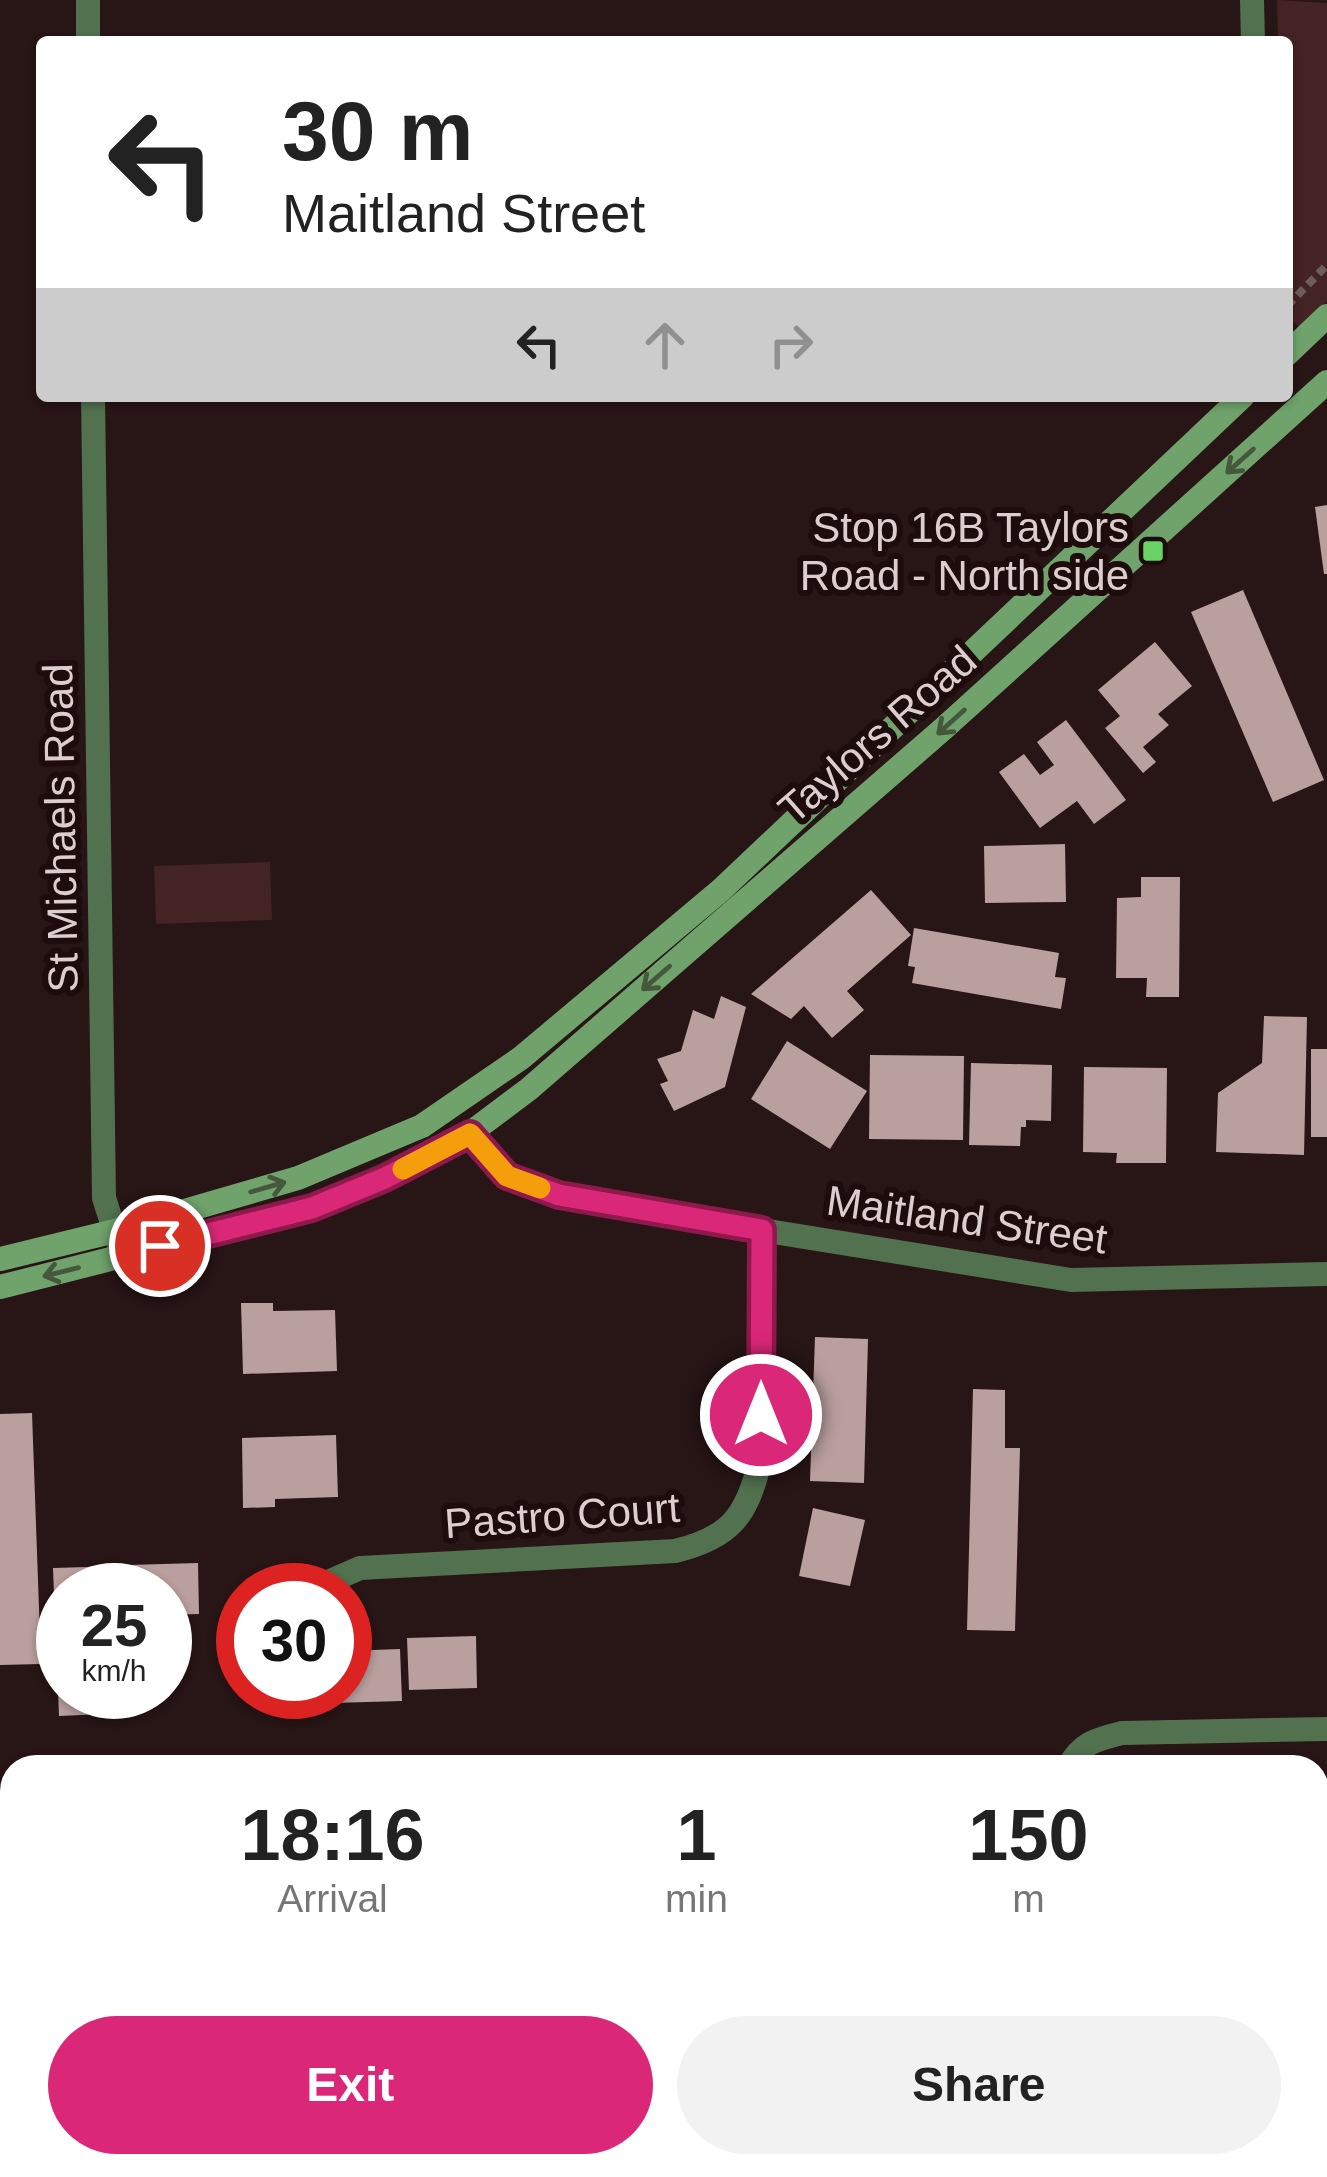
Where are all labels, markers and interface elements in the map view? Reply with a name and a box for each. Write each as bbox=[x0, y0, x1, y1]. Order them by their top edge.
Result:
icon: left bbox=[84, 84, 240, 240]
text: 30 m bbox=[282, 84, 473, 178]
text: Maitland Street bbox=[282, 183, 645, 243]
icon: left bbox=[506, 312, 572, 378]
icon: ahead bbox=[632, 312, 698, 378]
icon: right bbox=[758, 312, 824, 378]
one-way arrow bbox=[1226, 447, 1256, 474]
place label: Stop 16B Taylors Road - North side bbox=[800, 504, 1129, 599]
marker: Stop 16B Taylors Road - North side bbox=[1140, 538, 1166, 564]
street label: Taylors Road bbox=[769, 636, 985, 833]
street label: St Michaels Road bbox=[34, 663, 87, 993]
one-way arrow bbox=[936, 708, 966, 735]
one-way arrow bbox=[642, 964, 672, 991]
one-way arrow bbox=[248, 1175, 286, 1197]
street label: Maitland Street bbox=[824, 1177, 1110, 1262]
pin bbox=[109, 1195, 211, 1297]
icon: arrive bbox=[127, 1213, 193, 1279]
one-way arrow bbox=[43, 1262, 81, 1284]
position arrow bbox=[698, 1352, 824, 1478]
street label: Pastro Court bbox=[443, 1484, 682, 1547]
speed limit sign: 30 bbox=[216, 1563, 372, 1719]
text: 25 bbox=[81, 1592, 147, 1659]
text: km/h bbox=[81, 1654, 147, 1687]
text: 18:16 bbox=[240, 1795, 425, 1875]
text: 1 bbox=[676, 1795, 717, 1875]
text: 150 bbox=[968, 1795, 1089, 1875]
text: Arrival bbox=[277, 1877, 388, 1920]
text: min bbox=[665, 1877, 728, 1920]
text: m bbox=[1012, 1877, 1045, 1920]
button: Exit bbox=[48, 2016, 653, 2154]
button: Share bbox=[677, 2016, 1281, 2154]

